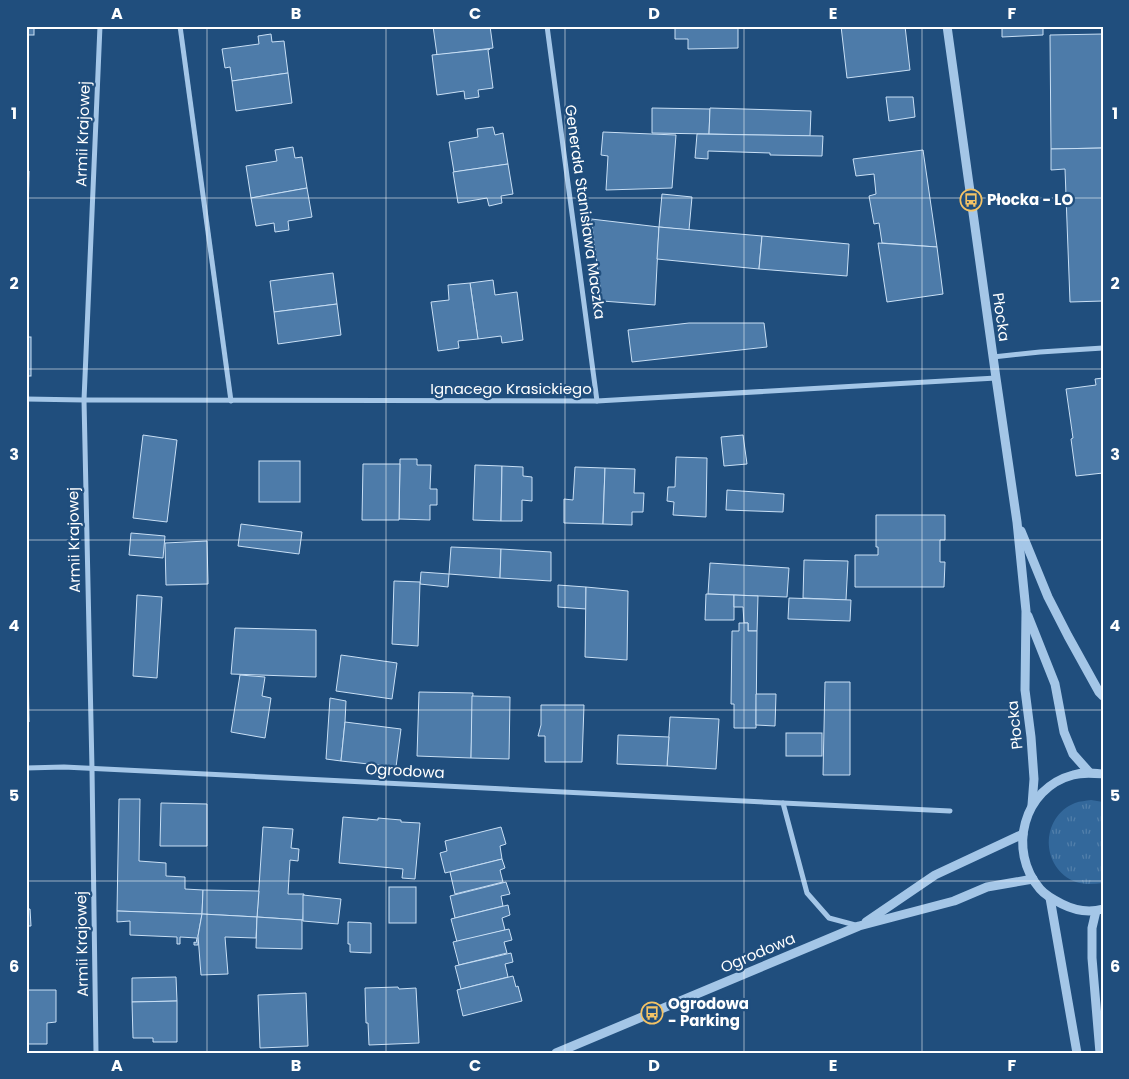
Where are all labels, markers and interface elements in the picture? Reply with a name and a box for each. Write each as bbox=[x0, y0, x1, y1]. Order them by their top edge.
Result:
text: A bbox=[111, 2, 123, 25]
text: B bbox=[291, 2, 301, 25]
text: C bbox=[469, 2, 481, 25]
text: D bbox=[648, 2, 660, 25]
text: E bbox=[829, 2, 837, 25]
text: F bbox=[1008, 2, 1017, 25]
street label: Armii Krajowej bbox=[70, 81, 95, 187]
text: 1 bbox=[11, 102, 17, 125]
text: 1 bbox=[1112, 102, 1118, 125]
street label: Generała Stanisława Maczka bbox=[560, 103, 611, 320]
bus stop icon: Płocka - LO bbox=[959, 188, 983, 212]
place label: Płocka - LO bbox=[987, 189, 1073, 210]
text: 2 bbox=[9, 272, 19, 295]
text: 2 bbox=[1110, 272, 1120, 295]
street label: Płocka bbox=[988, 291, 1015, 343]
street label: Ignacego Krasickiego bbox=[430, 378, 592, 399]
text: 3 bbox=[9, 443, 19, 466]
text: 3 bbox=[1110, 443, 1120, 466]
street label: Armii Krajowej bbox=[62, 487, 85, 593]
text: 4 bbox=[9, 614, 20, 637]
text: 4 bbox=[1110, 614, 1121, 637]
street label: Płocka bbox=[1001, 700, 1028, 751]
street label: Ogrodowa bbox=[365, 758, 445, 783]
text: 5 bbox=[9, 784, 19, 807]
text: 5 bbox=[1110, 784, 1120, 807]
street label: Armii Krajowej bbox=[70, 891, 93, 997]
street label: Ogrodowa bbox=[717, 927, 798, 978]
text: 6 bbox=[9, 955, 19, 978]
text: 6 bbox=[1110, 955, 1120, 978]
place label: Ogrodowa - Parking bbox=[668, 993, 749, 1031]
bus stop icon: Ogrodowa - Parking bbox=[640, 1001, 664, 1025]
text: A bbox=[111, 1054, 123, 1077]
text: B bbox=[291, 1054, 301, 1077]
text: C bbox=[469, 1054, 481, 1077]
text: D bbox=[648, 1054, 660, 1077]
text: E bbox=[829, 1054, 837, 1077]
text: F bbox=[1008, 1054, 1017, 1077]

